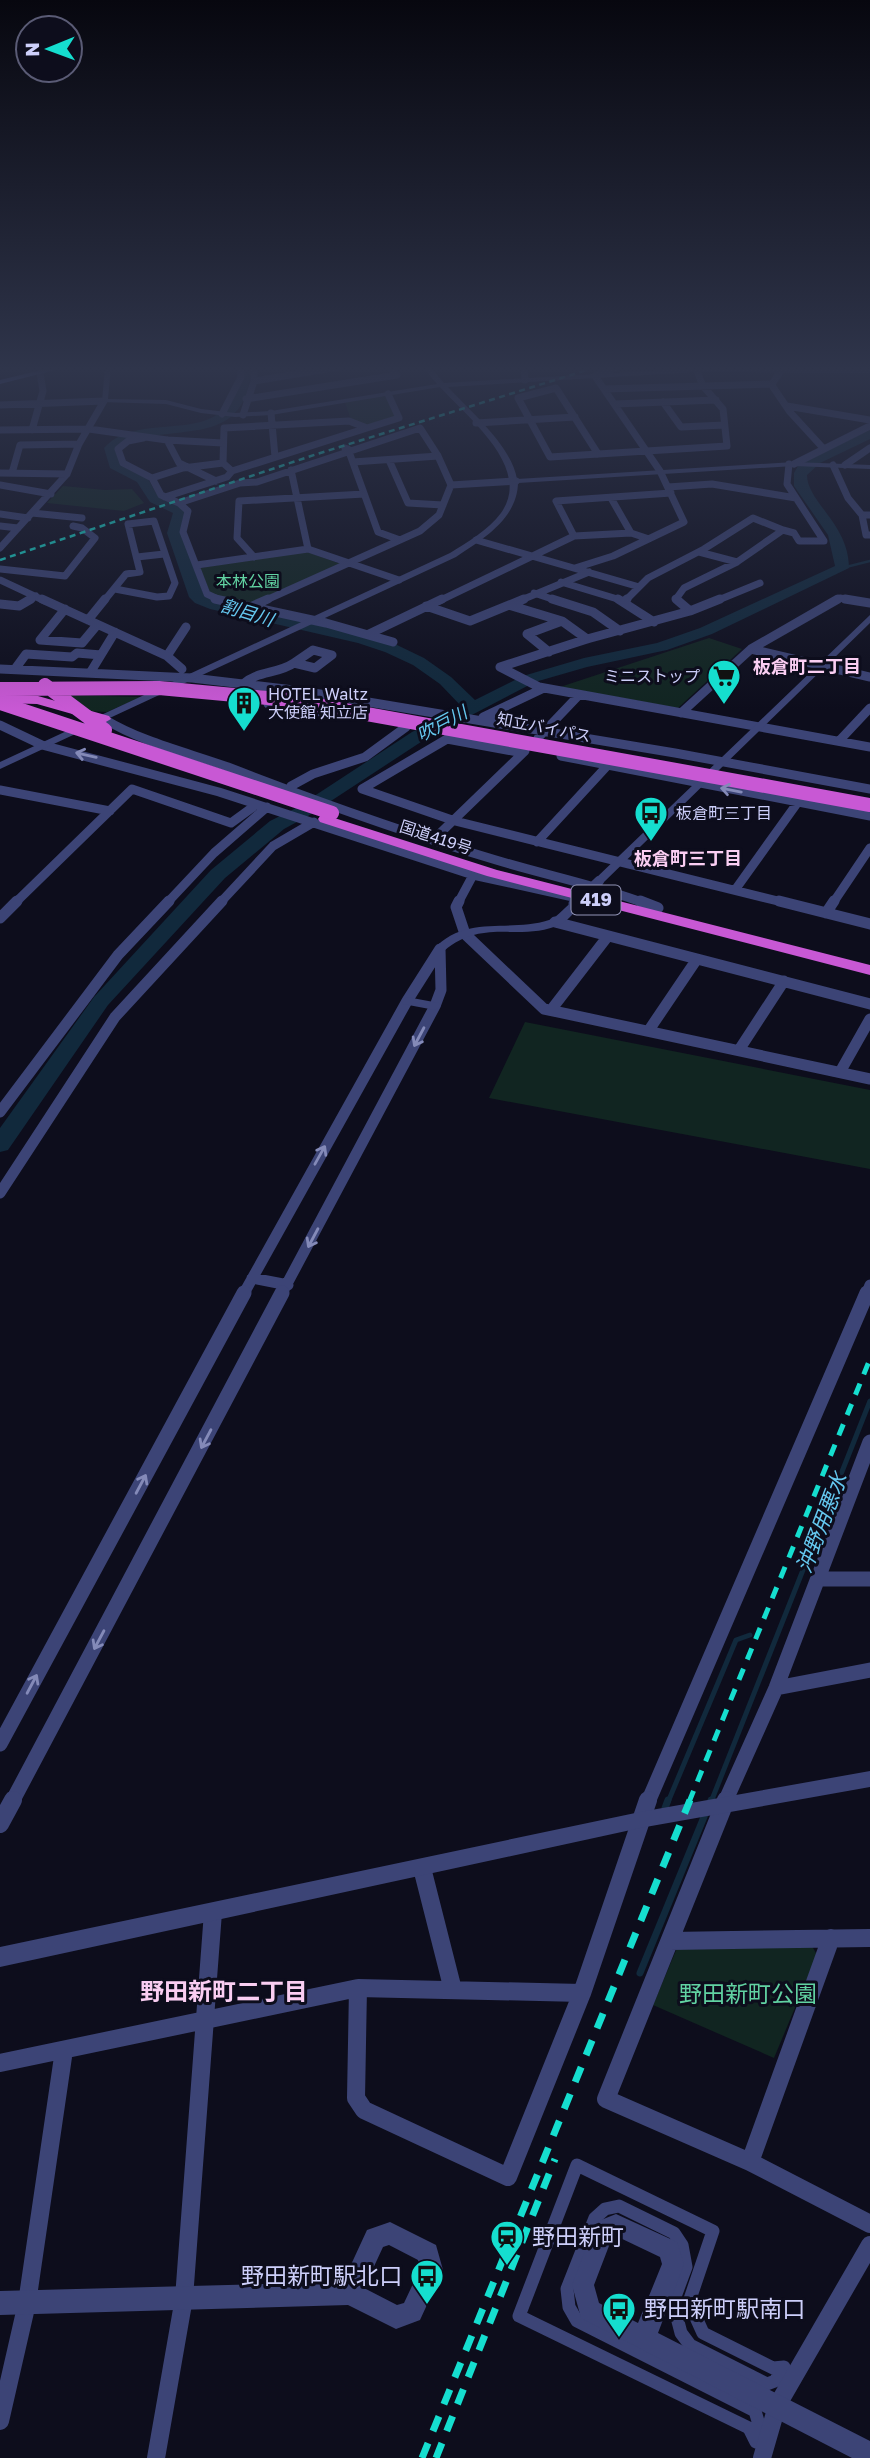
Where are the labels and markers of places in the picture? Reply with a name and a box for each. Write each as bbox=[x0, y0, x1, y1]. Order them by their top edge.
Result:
supermarket icon: ミニストップ bbox=[705, 657, 743, 706]
place label: ミニストップ bbox=[604, 666, 700, 686]
building icon: HOTEL Waltz 大使館 知立店 bbox=[225, 684, 263, 733]
place label: HOTEL Waltz 大使館 知立店 bbox=[268, 684, 368, 722]
bus stop icon: 板倉町三丁目 bbox=[632, 794, 670, 843]
place label: 板倉町三丁目 bbox=[676, 803, 772, 823]
station icon: 野田新町 bbox=[488, 2218, 526, 2267]
place label: 野田新町 bbox=[532, 2222, 624, 2250]
bus stop icon: 野田新町駅北口 bbox=[408, 2257, 446, 2306]
place label: 野田新町駅北口 bbox=[241, 2261, 402, 2289]
bus stop icon: 野田新町駅南口 bbox=[600, 2290, 638, 2339]
place label: 野田新町駅南口 bbox=[644, 2294, 805, 2322]

